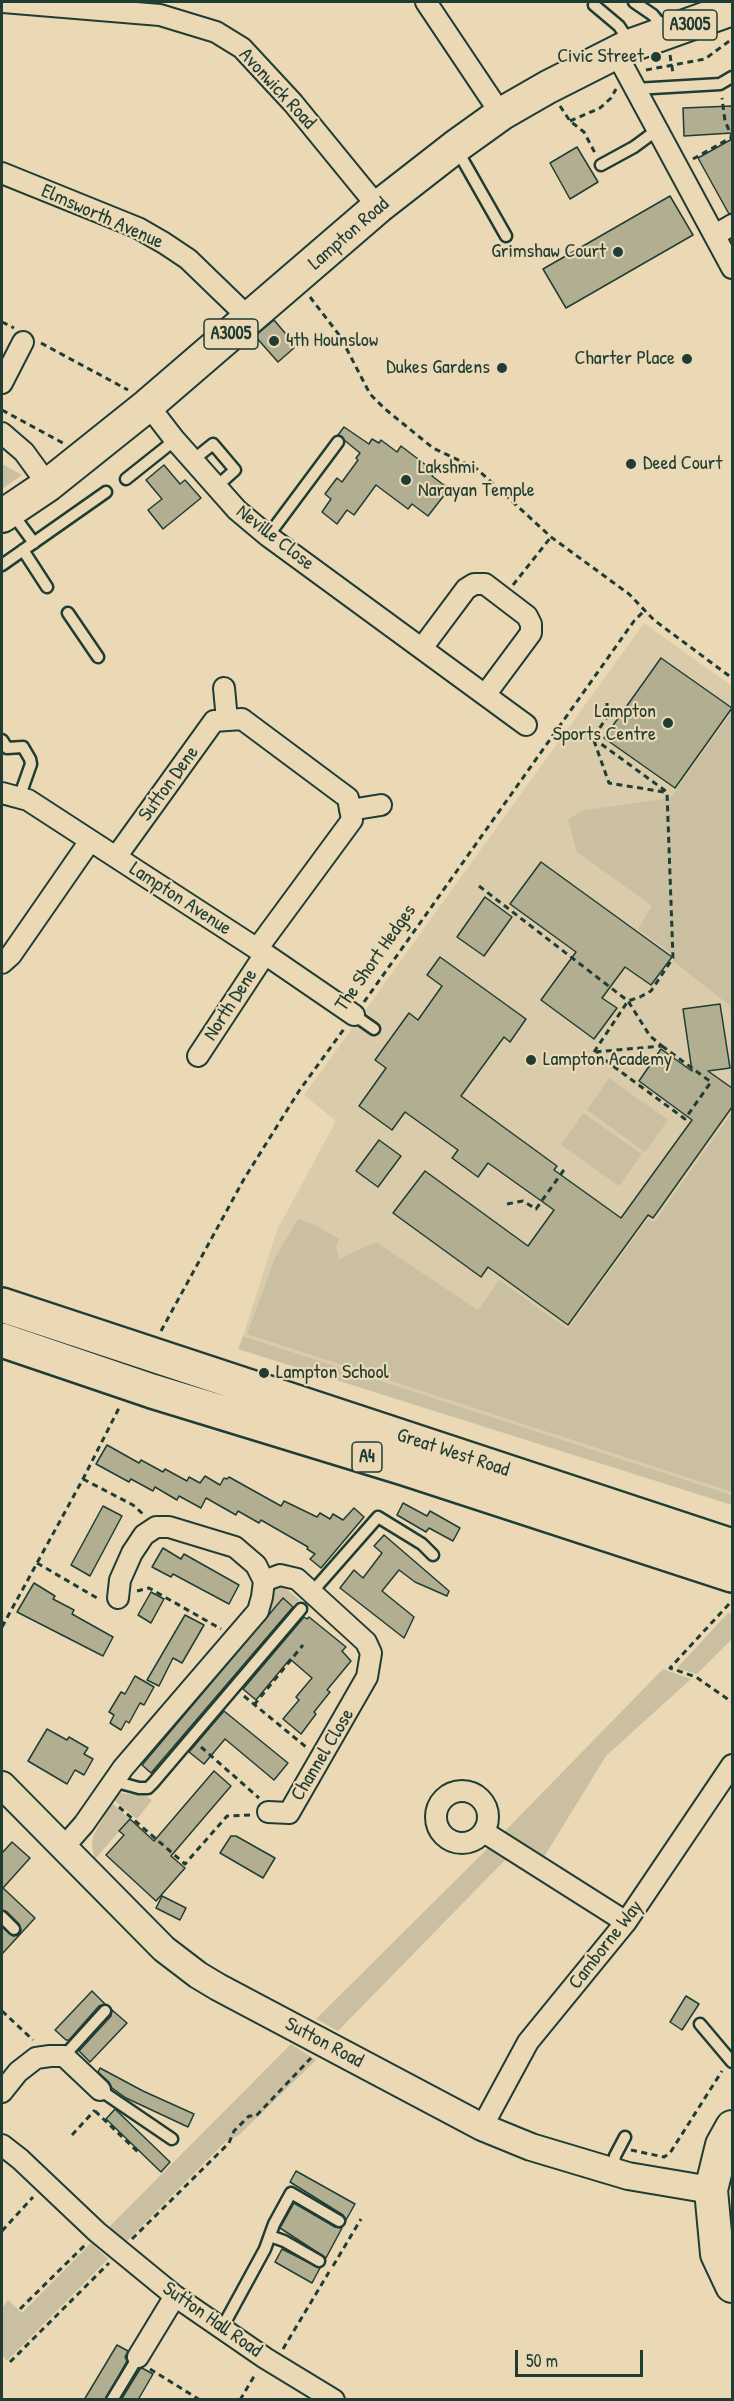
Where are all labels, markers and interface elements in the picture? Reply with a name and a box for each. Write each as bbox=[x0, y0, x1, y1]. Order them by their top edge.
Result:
road number: A3005 bbox=[663, 10, 717, 40]
street label: Avonwick Road bbox=[233, 44, 321, 134]
place label: Civic Street bbox=[557, 45, 644, 69]
marker: Civic Street bbox=[649, 50, 663, 64]
street label: Elmsworth Avenue bbox=[37, 179, 167, 255]
street label: Lampton Road bbox=[304, 193, 394, 275]
place label: Grimshaw Court bbox=[491, 240, 606, 264]
marker: Grimshaw Court bbox=[611, 245, 625, 259]
road number: A3005 bbox=[204, 319, 258, 349]
place label: 4th Hounslow bbox=[286, 329, 378, 353]
marker: 4th Hounslow bbox=[267, 334, 281, 348]
place label: Charter Place bbox=[574, 347, 675, 371]
marker: Charter Place bbox=[680, 352, 694, 366]
place label: Dukes Gardens bbox=[386, 356, 490, 380]
marker: Dukes Gardens bbox=[495, 361, 509, 375]
place label: Deed Court bbox=[643, 452, 722, 476]
place label: Lakshmi Narayan Temple bbox=[418, 456, 535, 503]
marker: Deed Court bbox=[624, 457, 638, 471]
marker: Lakshmi Narayan Temple bbox=[399, 473, 413, 487]
street label: Neville Close bbox=[231, 500, 319, 576]
place label: Lampton Sports Centre bbox=[553, 700, 656, 747]
marker: Lampton Sports Centre bbox=[661, 716, 675, 730]
street label: Sutton Dene bbox=[134, 742, 204, 826]
street label: Lampton Avenue bbox=[125, 857, 235, 941]
street label: The Short Hedges bbox=[330, 900, 422, 1016]
street label: North Dene bbox=[199, 965, 263, 1045]
place label: Lampton Academy bbox=[543, 1048, 672, 1072]
marker: Lampton Academy bbox=[524, 1053, 538, 1067]
place label: Lampton School bbox=[276, 1361, 389, 1385]
marker: Lampton School bbox=[257, 1366, 271, 1380]
street label: Great West Road bbox=[394, 1424, 512, 1482]
road number: A4 bbox=[352, 1442, 382, 1472]
street label: Channel Close bbox=[286, 1705, 360, 1805]
street label: Camborne Way bbox=[564, 1896, 648, 1994]
street label: Sutton Road bbox=[281, 2012, 367, 2074]
street label: Sutton Hall Road bbox=[158, 2277, 266, 2363]
scale bar bbox=[518, 2338, 646, 2376]
text: 50 m bbox=[526, 2348, 558, 2373]

